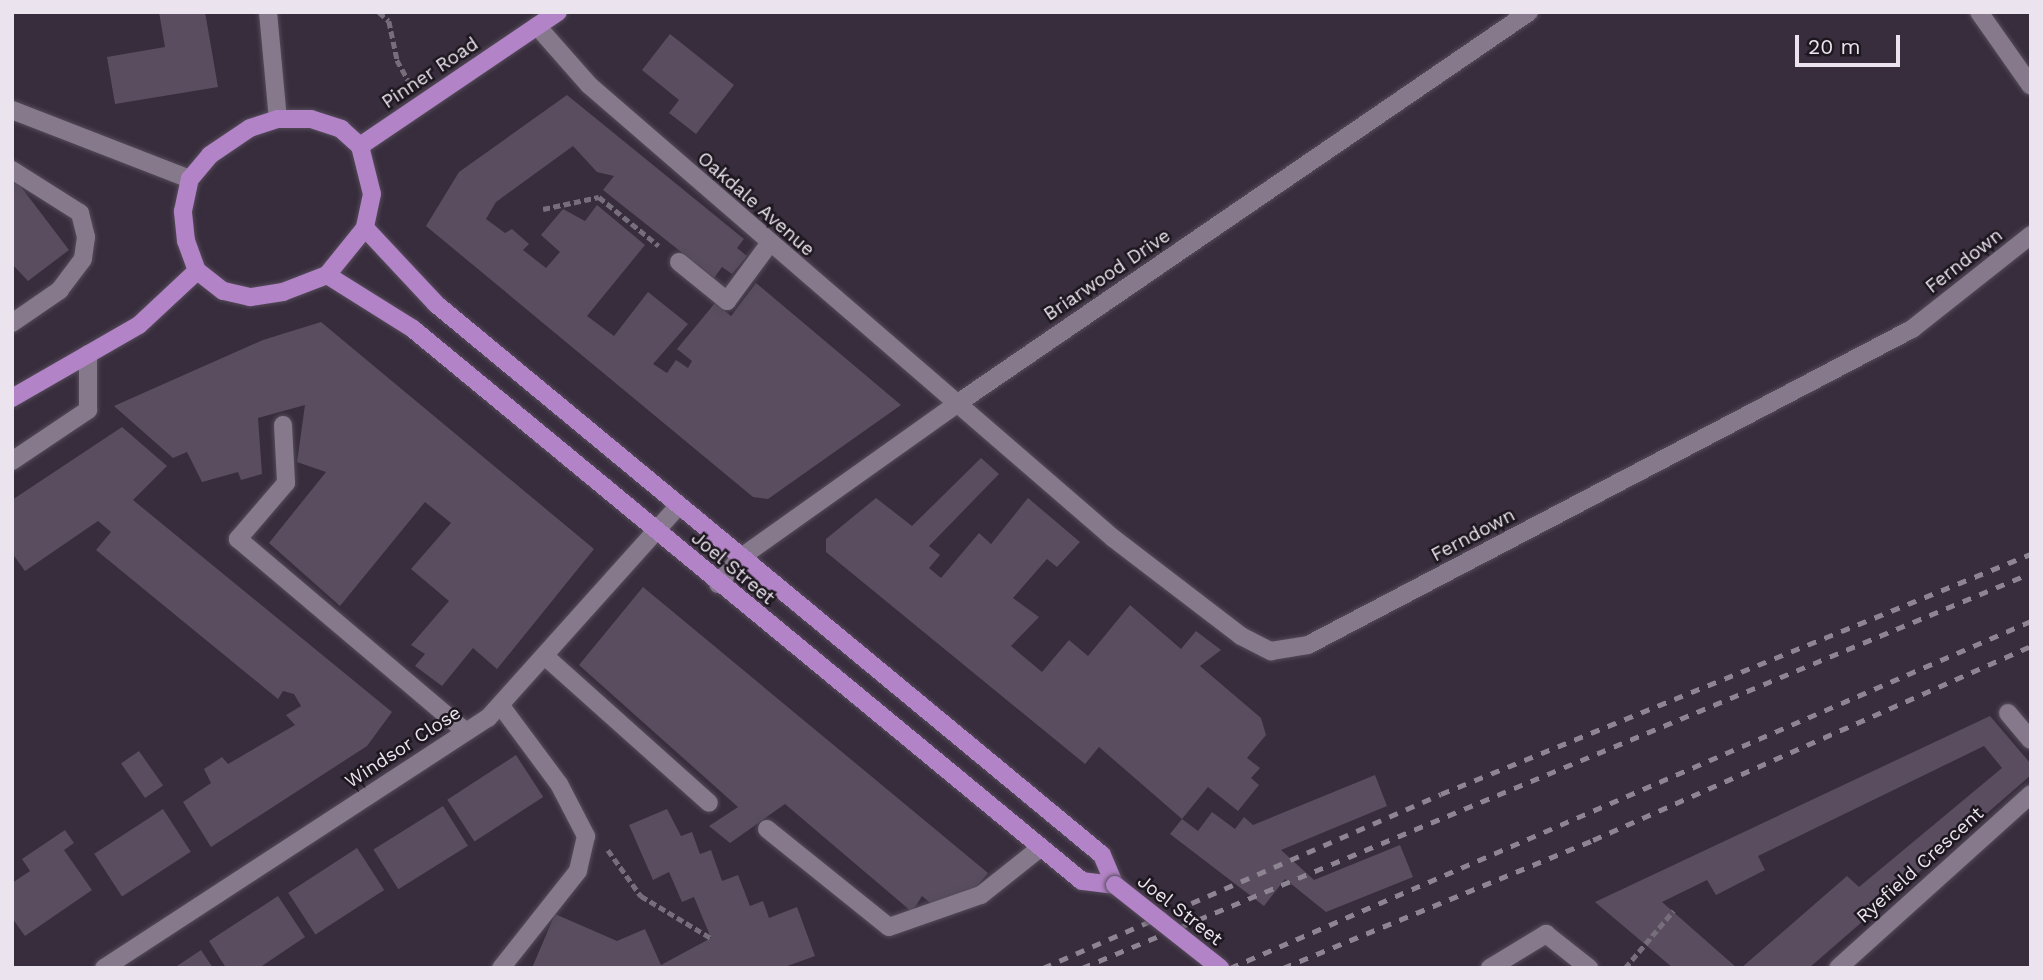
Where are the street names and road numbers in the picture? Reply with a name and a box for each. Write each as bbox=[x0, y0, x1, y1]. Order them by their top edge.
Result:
street label: Pinner Road bbox=[377, 32, 483, 114]
street label: Oakdale Avenue bbox=[692, 147, 820, 261]
street label: Briarwood Drive bbox=[1039, 224, 1175, 326]
street label: Ferndown bbox=[1921, 224, 2007, 298]
street label: Ferndown bbox=[1427, 503, 1519, 567]
street label: Joel Street bbox=[686, 526, 780, 610]
street label: Windsor Close bbox=[341, 701, 465, 793]
street label: Ryefield Crescent bbox=[1852, 802, 1988, 928]
street label: Joel Street bbox=[1133, 869, 1227, 951]

